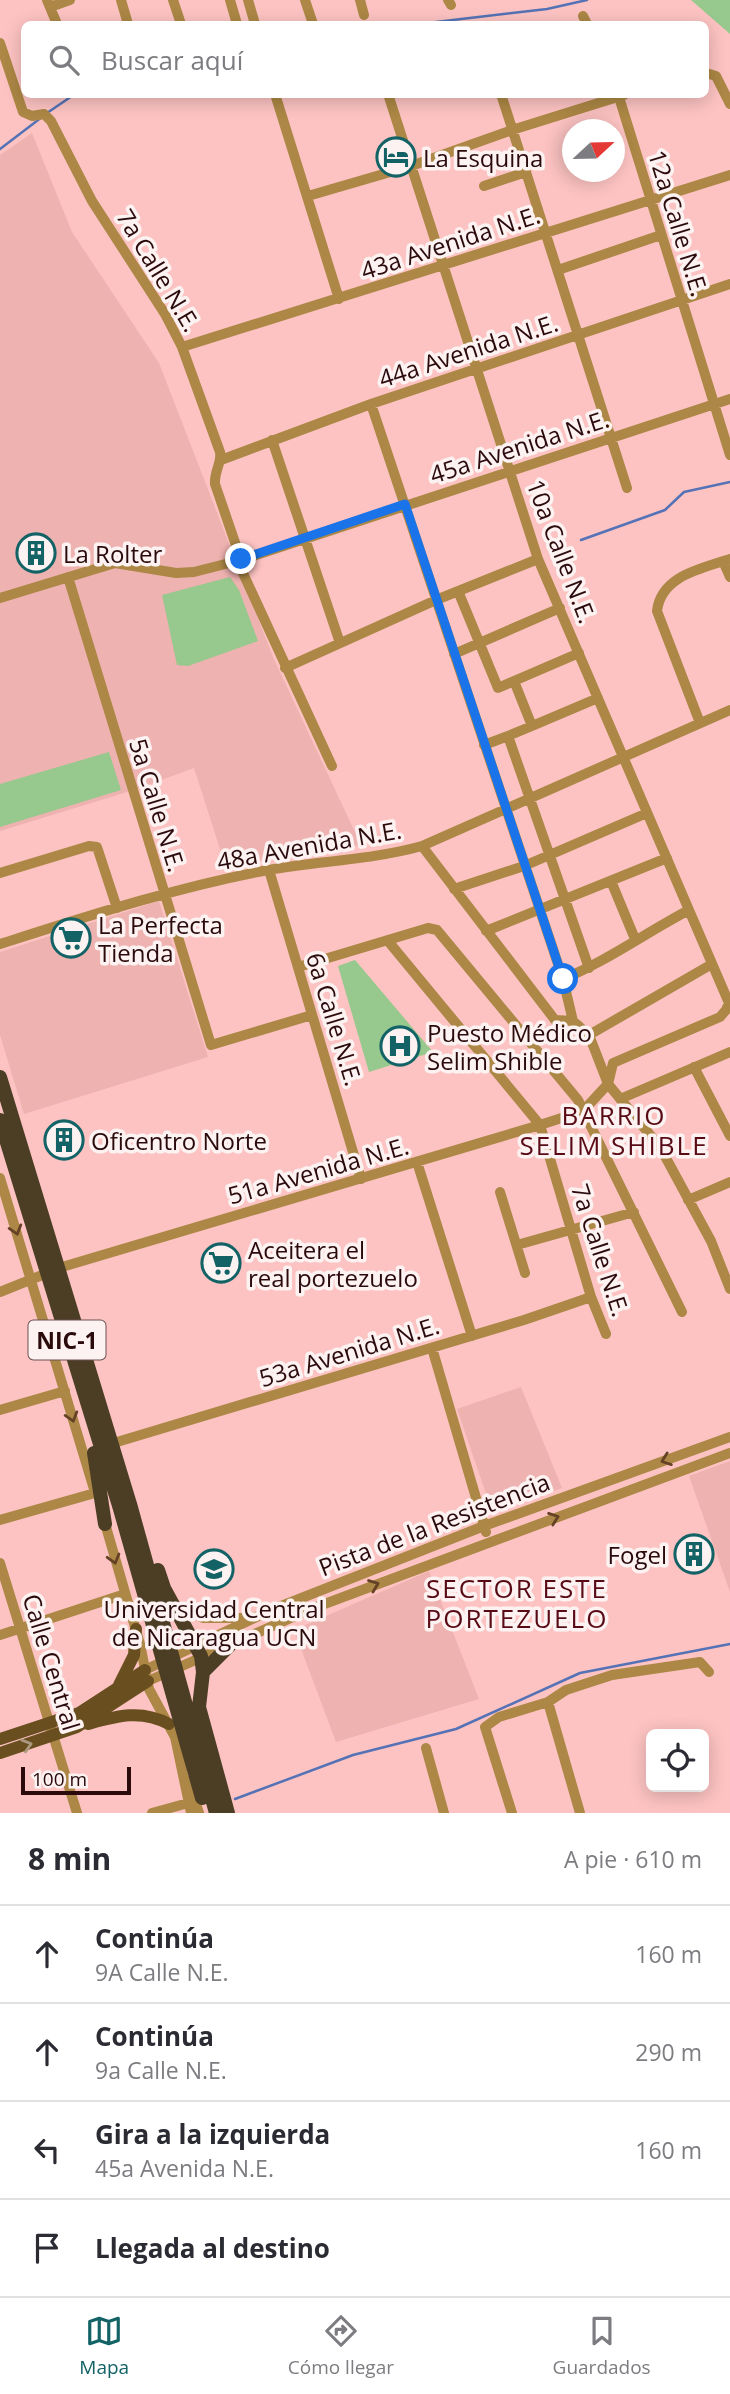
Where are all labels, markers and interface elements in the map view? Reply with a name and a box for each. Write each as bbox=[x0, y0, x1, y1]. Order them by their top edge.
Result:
search box bbox=[21, 21, 709, 98]
icon: search bbox=[45, 41, 83, 79]
text: Buscar aquí bbox=[101, 42, 243, 78]
north arrow bbox=[562, 119, 625, 182]
hotel icon: La Esquina bbox=[375, 136, 417, 178]
place label: La Esquina bbox=[423, 141, 543, 174]
street label: 12a Calle N.E. bbox=[641, 146, 717, 300]
street label: 43a Avenida N.E. bbox=[356, 197, 544, 287]
street label: 7a Calle N.E. bbox=[109, 203, 209, 337]
street label: 44a Avenida N.E. bbox=[374, 305, 562, 395]
street label: 45a Avenida N.E. bbox=[425, 401, 613, 491]
street label: 10a Calle N.E. bbox=[519, 474, 605, 628]
building icon: La Rolter bbox=[15, 532, 57, 574]
place label: La Rolter bbox=[63, 537, 162, 570]
route end bbox=[225, 543, 256, 574]
street label: 5a Calle N.E. bbox=[122, 734, 194, 876]
street label: 48a Avenida N.E. bbox=[214, 813, 404, 877]
place label: La Perfecta Tienda bbox=[98, 908, 223, 969]
supermarket icon: La Perfecta Tienda bbox=[50, 917, 92, 959]
street label: 6a Calle N.E. bbox=[299, 948, 371, 1090]
route start bbox=[547, 963, 578, 994]
place label: Puesto Médico Selim Shible bbox=[427, 1016, 592, 1077]
hospital icon: Puesto Médico Selim Shible bbox=[379, 1025, 421, 1067]
district label: BARRIO SELIM SHIBLE bbox=[519, 1097, 709, 1163]
building icon: Oficentro Norte bbox=[43, 1119, 85, 1161]
place label: Oficentro Norte bbox=[91, 1124, 267, 1157]
street label: 51a Avenida N.E. bbox=[224, 1128, 412, 1212]
street label: 7a Calle N.E. bbox=[564, 1179, 638, 1321]
one-way arrow bbox=[7, 1223, 22, 1235]
place label: Aceitera el real portezuelo bbox=[248, 1233, 418, 1294]
supermarket icon: Aceitera el real portezuelo bbox=[200, 1242, 242, 1284]
street label: 53a Avenida N.E. bbox=[255, 1308, 443, 1394]
road number: NIC-1 bbox=[28, 1320, 106, 1359]
one-way arrow bbox=[64, 1411, 79, 1423]
one-way arrow bbox=[660, 1452, 672, 1466]
street label: Pista de la Resistencia bbox=[314, 1465, 554, 1583]
one-way arrow bbox=[547, 1512, 559, 1526]
building icon: Fogel bbox=[673, 1533, 715, 1575]
place label: Fogel bbox=[608, 1538, 667, 1571]
school or university icon: Universidad Central de Nicaragua UCN bbox=[193, 1548, 235, 1590]
one-way arrow bbox=[106, 1553, 121, 1565]
district label: SECTOR ESTE PORTEZUELO bbox=[426, 1570, 608, 1636]
one-way arrow bbox=[368, 1579, 380, 1593]
street label: Calle Central bbox=[16, 1590, 88, 1734]
place label: Universidad Central de Nicaragua UCN bbox=[103, 1592, 325, 1653]
map controls bbox=[646, 1729, 709, 1792]
button: locate bbox=[646, 1729, 709, 1792]
one-way arrow bbox=[20, 1738, 32, 1753]
scale bar bbox=[21, 1764, 131, 1796]
text: 100 m bbox=[32, 1766, 87, 1792]
text: 8 min bbox=[28, 1838, 111, 1879]
text: A pie · 610 m bbox=[564, 1843, 702, 1875]
text: Continúa bbox=[95, 1920, 214, 1956]
icon: ahead bbox=[28, 1935, 66, 1973]
text: 160 m bbox=[635, 1938, 702, 1970]
text: 9A Calle N.E. bbox=[95, 1956, 229, 1988]
text: Continúa bbox=[95, 2018, 214, 2054]
icon: ahead bbox=[28, 2033, 66, 2071]
text: 290 m bbox=[635, 2036, 702, 2068]
text: 9a Calle N.E. bbox=[95, 2054, 227, 2086]
text: Gira a la izquierda bbox=[95, 2116, 330, 2152]
icon: left bbox=[28, 2131, 66, 2169]
text: 160 m bbox=[635, 2134, 702, 2166]
text: 45a Avenida N.E. bbox=[95, 2152, 274, 2184]
icon: arrive bbox=[28, 2229, 66, 2267]
text: Llegada al destino bbox=[95, 2230, 330, 2266]
tab: Mapa bbox=[79, 2312, 129, 2380]
tab: Cómo llegar bbox=[288, 2312, 394, 2380]
tab: Guardados bbox=[553, 2312, 651, 2380]

